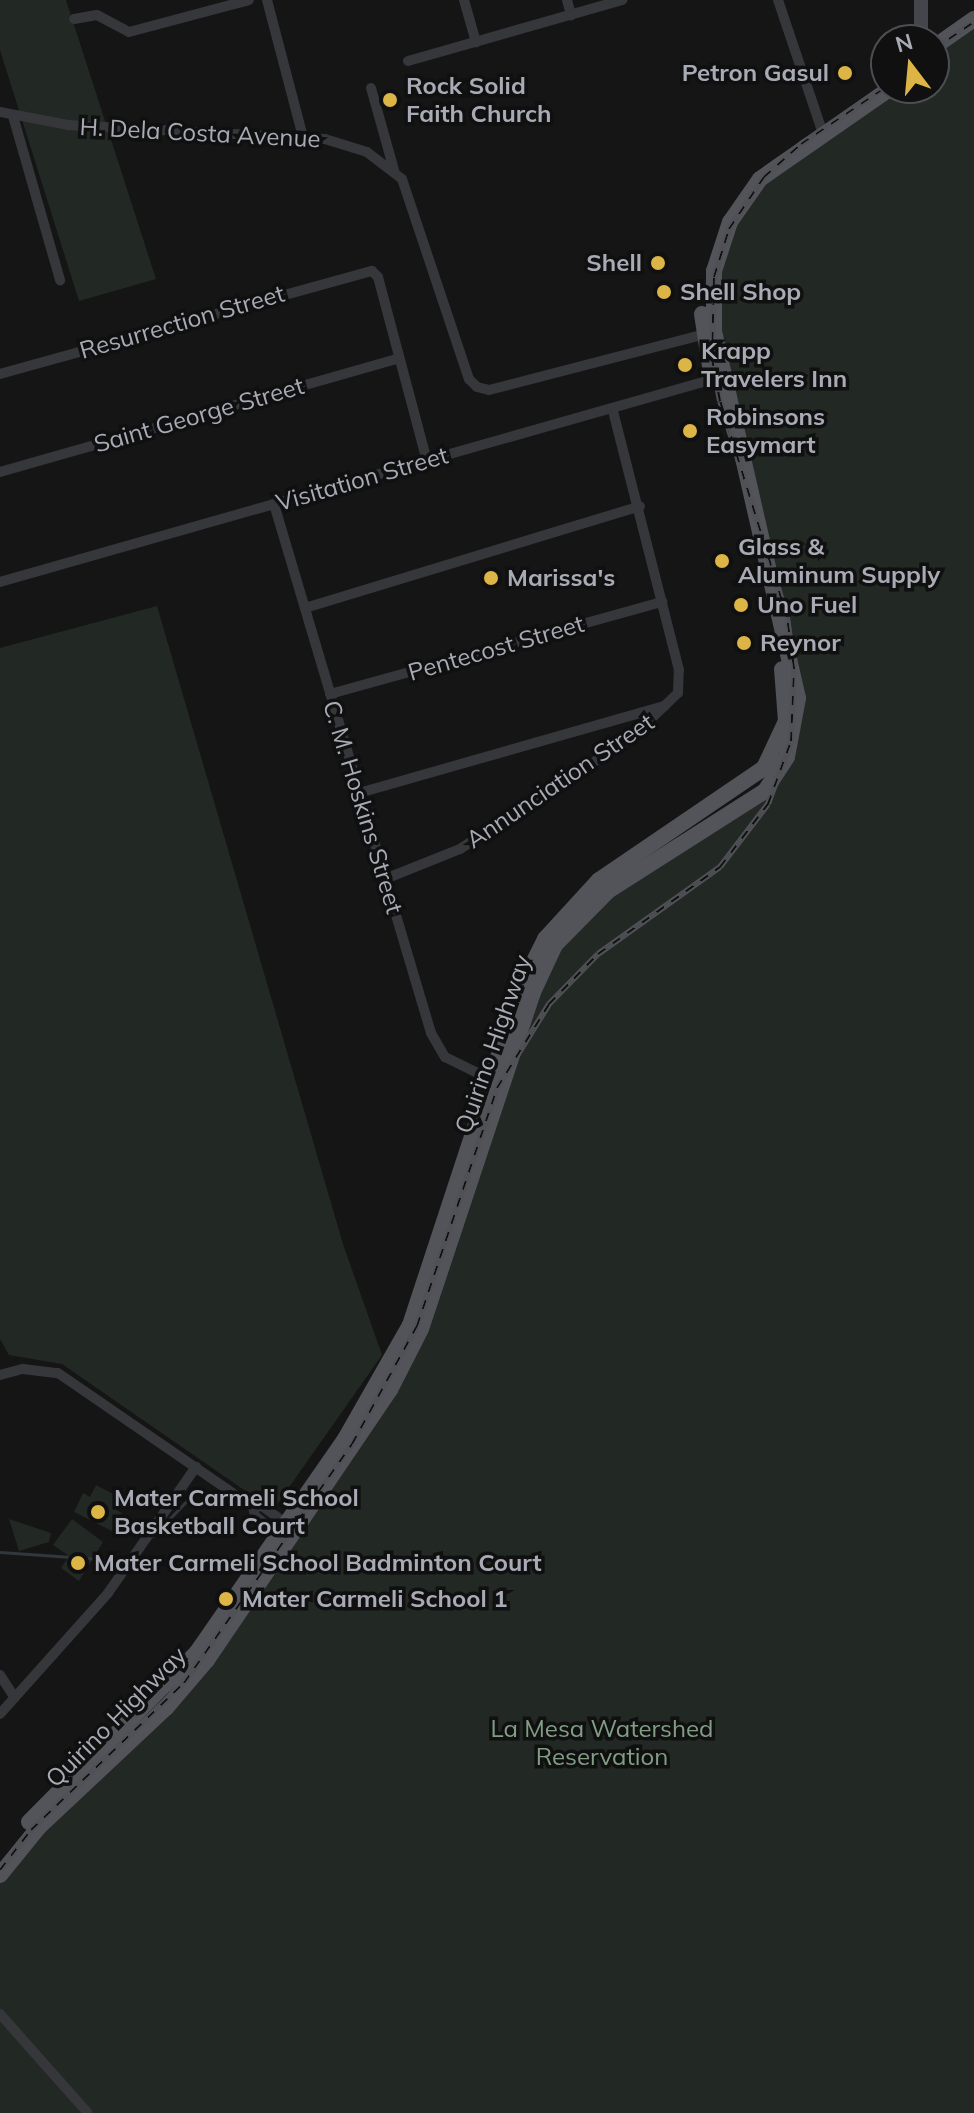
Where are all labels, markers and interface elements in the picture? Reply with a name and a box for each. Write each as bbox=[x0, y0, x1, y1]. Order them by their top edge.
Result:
north arrow bbox=[870, 24, 950, 104]
text: N bbox=[892, 27, 916, 59]
place label: Petron Gasul bbox=[682, 59, 829, 87]
marker: Petron Gasul bbox=[836, 64, 854, 82]
place label: Rock Solid Faith Church bbox=[406, 72, 552, 128]
marker: Rock Solid Faith Church bbox=[381, 91, 399, 109]
street label: H. Dela Costa Avenue bbox=[79, 112, 321, 154]
place label: Shell bbox=[586, 249, 642, 277]
marker: Shell bbox=[649, 254, 667, 272]
place label: Shell Shop bbox=[680, 278, 801, 306]
street label: Resurrection Street bbox=[76, 279, 288, 365]
marker: Shell Shop bbox=[655, 283, 673, 301]
place label: Krapp Travelers Inn bbox=[701, 337, 847, 393]
marker: Krapp Travelers Inn bbox=[676, 356, 694, 374]
street label: Saint George Street bbox=[91, 371, 307, 459]
place label: Robinsons Easymart bbox=[706, 403, 825, 459]
marker: Robinsons Easymart bbox=[681, 422, 699, 440]
street label: Visitation Street bbox=[273, 441, 451, 517]
place label: Glass & Aluminum Supply bbox=[738, 533, 940, 589]
marker: Glass & Aluminum Supply bbox=[713, 552, 731, 570]
place label: Marissa's bbox=[507, 564, 615, 592]
marker: Marissa's bbox=[482, 569, 500, 587]
place label: Uno Fuel bbox=[757, 591, 857, 619]
marker: Uno Fuel bbox=[732, 596, 750, 614]
street label: Pentecost Street bbox=[405, 609, 587, 687]
place label: Reynor bbox=[760, 629, 841, 657]
marker: Reynor bbox=[735, 634, 753, 652]
street label: C. M. Hoskins Street bbox=[317, 697, 409, 917]
street label: Annunciation Street bbox=[461, 707, 659, 855]
street label: Quirino Highway bbox=[449, 951, 537, 1137]
place label: Mater Carmeli School Basketball Court bbox=[114, 1484, 359, 1540]
marker: Mater Carmeli School Basketball Court bbox=[89, 1503, 107, 1521]
place label: Mater Carmeli School Badminton Court bbox=[94, 1549, 542, 1577]
marker: Mater Carmeli School Badminton Court bbox=[69, 1554, 87, 1572]
place label: Mater Carmeli School 1 bbox=[242, 1585, 508, 1613]
marker: Mater Carmeli School 1 bbox=[217, 1590, 235, 1608]
street label: Quirino Highway bbox=[40, 1641, 192, 1793]
park label: La Mesa Watershed Reservation bbox=[490, 1715, 714, 1771]

